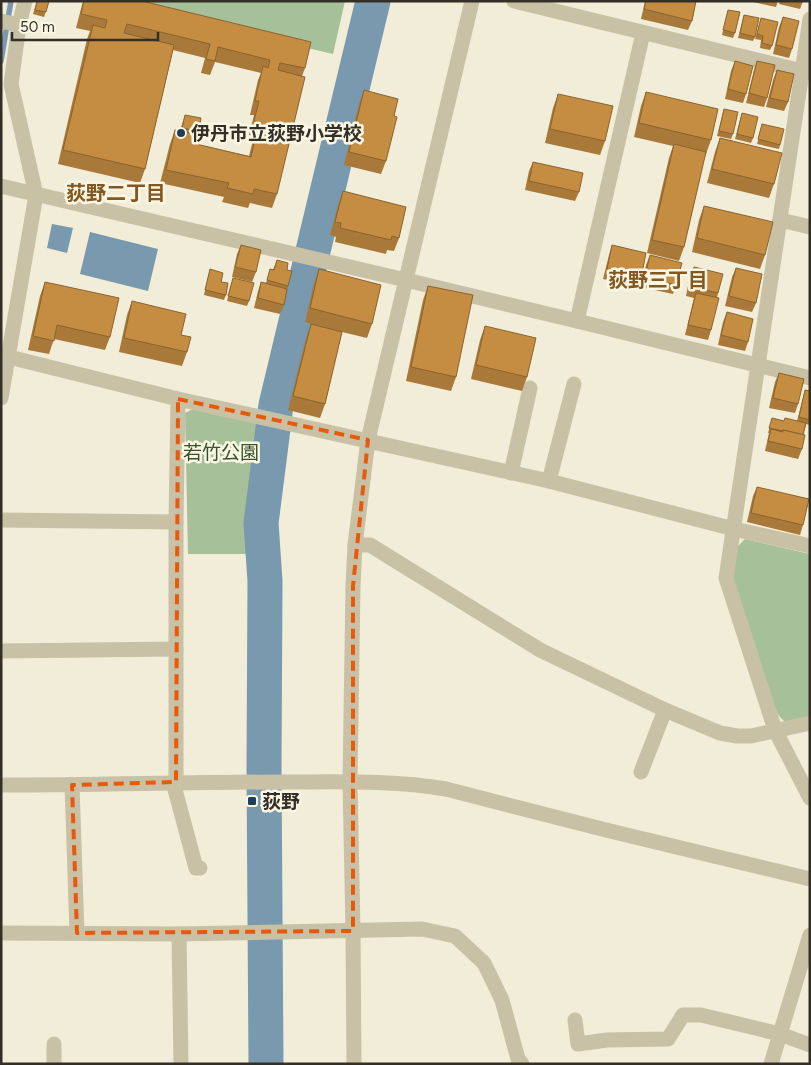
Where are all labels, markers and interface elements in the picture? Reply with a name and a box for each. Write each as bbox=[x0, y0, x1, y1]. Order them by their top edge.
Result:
scale bar bbox=[12, 10, 159, 42]
text: 50 m bbox=[20, 18, 55, 36]
place label: 伊丹市立荻野小学校 bbox=[191, 122, 362, 145]
marker: 伊丹市立荻野小学校 bbox=[175, 127, 187, 139]
district label: 荻野二丁目 bbox=[66, 181, 166, 205]
district label: 荻野三丁目 bbox=[608, 268, 708, 292]
park label: 若竹公園 bbox=[183, 441, 259, 464]
place label: 荻野 bbox=[262, 790, 300, 813]
marker: 荻野 bbox=[246, 795, 258, 807]

